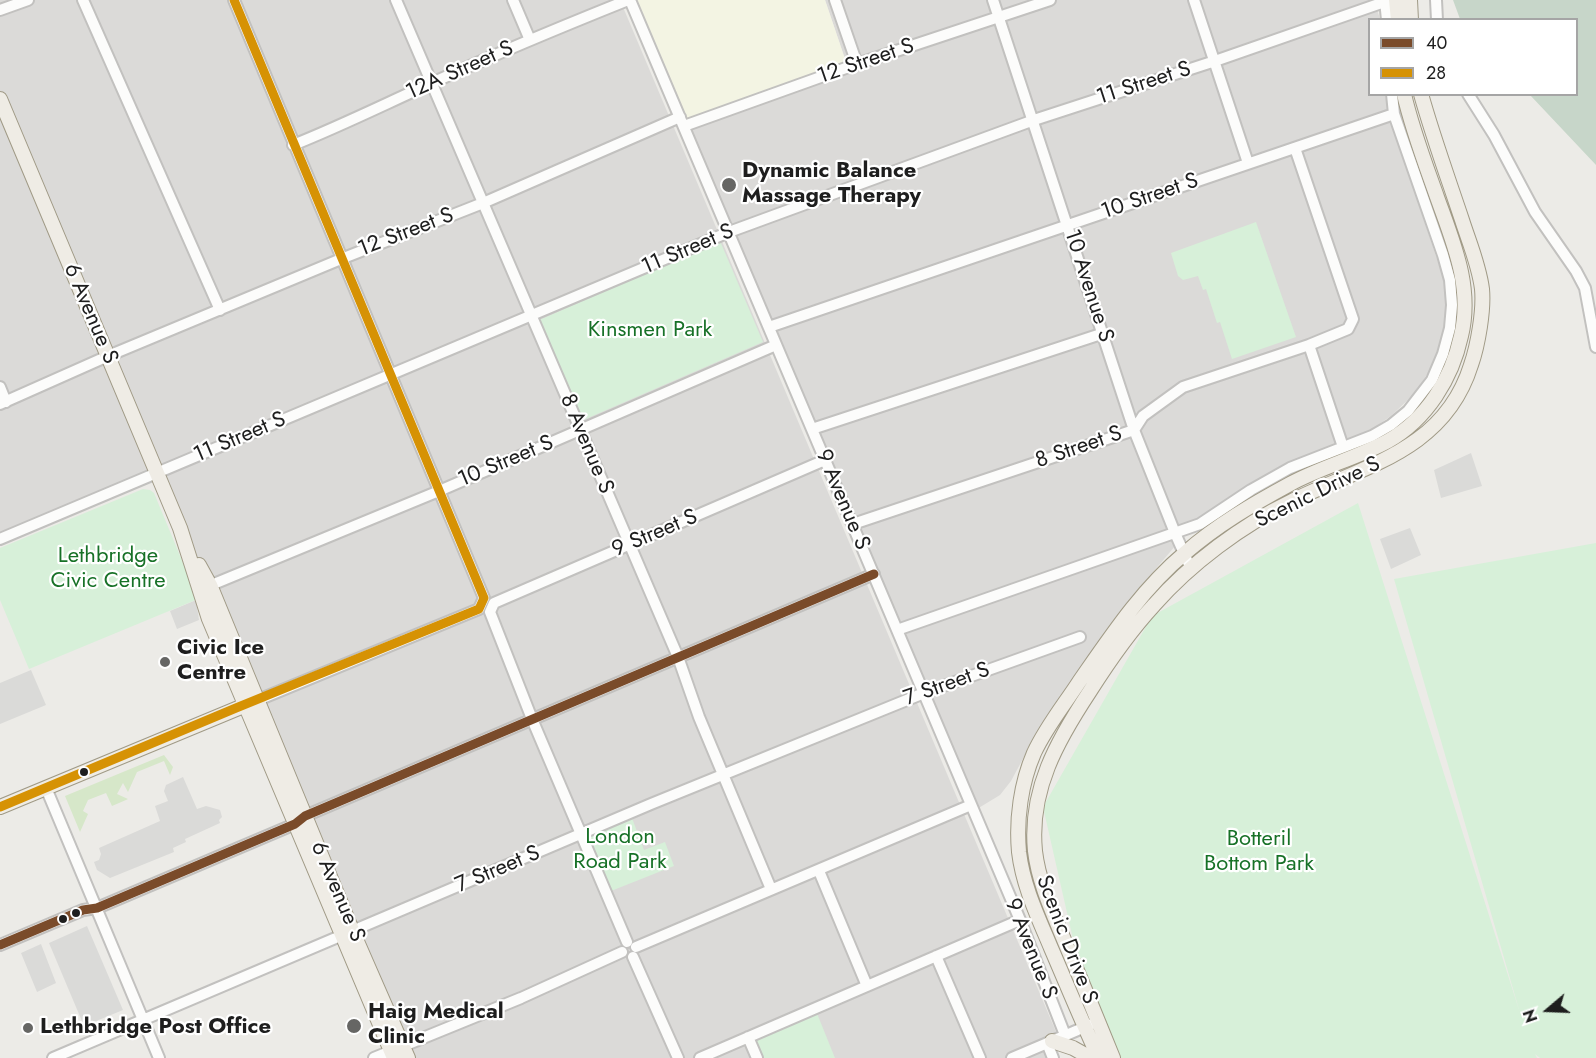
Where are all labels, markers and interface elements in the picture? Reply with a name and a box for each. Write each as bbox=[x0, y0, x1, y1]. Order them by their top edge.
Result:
legend bbox=[1368, 18, 1578, 96]
text: 40 bbox=[1426, 30, 1447, 56]
street label: 12 Street S bbox=[814, 33, 918, 91]
street label: 12A Street S bbox=[402, 36, 518, 106]
street label: 11 Street S bbox=[1094, 56, 1194, 112]
text: 28 bbox=[1426, 60, 1446, 86]
place label: Dynamic Balance Massage Therapy bbox=[742, 159, 921, 210]
street label: 10 Street S bbox=[1098, 168, 1202, 226]
marker: Dynamic Balance Massage Therapy bbox=[720, 176, 738, 194]
street label: 12 Street S bbox=[355, 203, 457, 263]
street label: 11 Street S bbox=[638, 219, 738, 281]
street label: 10 Avenue S bbox=[1057, 226, 1119, 346]
street label: 6 Avenue S bbox=[57, 260, 123, 368]
park label: Kinsmen Park bbox=[588, 318, 712, 344]
street label: 8 Avenue S bbox=[553, 390, 619, 498]
street label: 11 Street S bbox=[190, 407, 290, 469]
street label: 8 Street S bbox=[1032, 421, 1126, 475]
street label: 10 Street S bbox=[454, 430, 558, 494]
street label: 9 Avenue S bbox=[809, 446, 875, 554]
street label: Scenic Drive S bbox=[1251, 451, 1385, 535]
street label: 9 Street S bbox=[608, 504, 702, 564]
park label: Lethbridge Civic Centre bbox=[50, 544, 166, 596]
place label: Civic Ice Centre bbox=[177, 636, 264, 688]
marker: Civic Ice Centre bbox=[158, 655, 172, 669]
street label: 7 Street S bbox=[901, 657, 993, 713]
unlabelled marker bbox=[78, 766, 90, 778]
park label: London Road Park bbox=[573, 825, 667, 876]
park label: Botteril Bottom Park bbox=[1204, 827, 1314, 878]
street label: 6 Avenue S bbox=[304, 838, 370, 946]
street label: 7 Street S bbox=[452, 840, 544, 900]
street label: Scenic Drive S bbox=[1029, 872, 1103, 1008]
street label: 9 Avenue S bbox=[998, 895, 1062, 1003]
unlabelled marker bbox=[70, 907, 82, 919]
unlabelled marker bbox=[57, 913, 69, 925]
north arrow bbox=[1518, 980, 1578, 1040]
place label: Haig Medical Clinic bbox=[368, 1000, 504, 1052]
text: N bbox=[1518, 1006, 1543, 1026]
place label: Lethbridge Post Office bbox=[40, 1015, 271, 1041]
marker: Haig Medical Clinic bbox=[345, 1017, 363, 1035]
marker: Lethbridge Post Office bbox=[21, 1021, 35, 1035]

